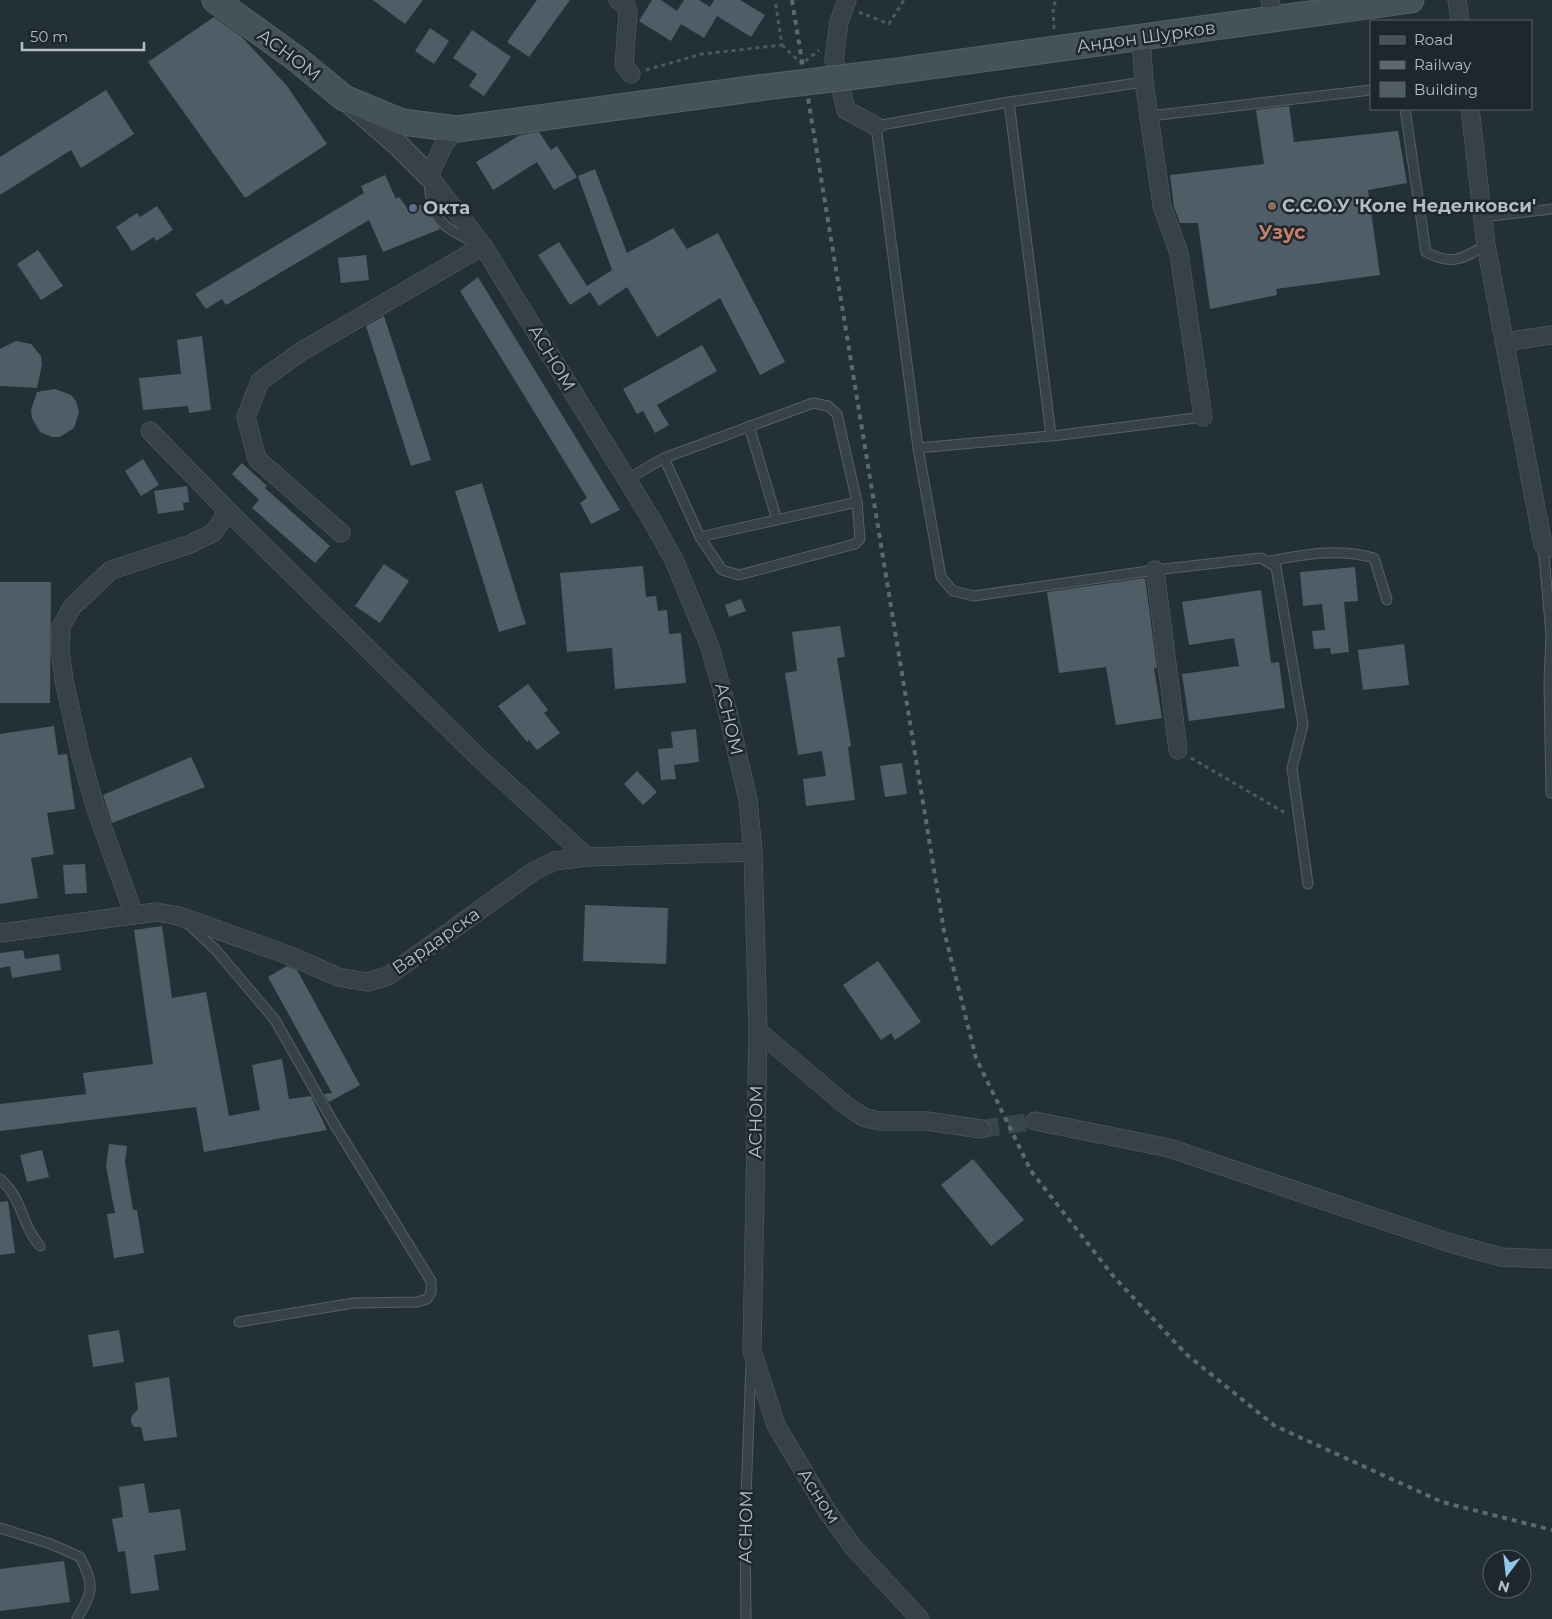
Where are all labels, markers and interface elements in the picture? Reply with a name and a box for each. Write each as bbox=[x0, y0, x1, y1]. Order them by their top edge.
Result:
street label: Андон Шурков bbox=[1075, 16, 1217, 58]
scale bar bbox=[22, 20, 145, 52]
legend bbox=[1370, 20, 1532, 110]
street label: АСНОМ bbox=[253, 24, 325, 86]
text: 50 m bbox=[30, 27, 68, 46]
text: Road bbox=[1414, 30, 1453, 49]
text: Railway bbox=[1414, 55, 1472, 74]
text: Building bbox=[1414, 80, 1478, 99]
place label: С.С.О.У 'Коле Неделковси' bbox=[1282, 195, 1536, 217]
place label: Окта bbox=[423, 197, 470, 219]
marker: С.С.О.У 'Коле Неделковси' bbox=[1266, 200, 1278, 212]
marker: Окта bbox=[407, 202, 419, 214]
district label: Узус bbox=[1258, 221, 1306, 244]
street label: АСНОМ bbox=[524, 321, 580, 395]
street label: АСНОМ bbox=[710, 681, 748, 757]
street label: Вардарска bbox=[388, 903, 484, 979]
street label: АСНОМ bbox=[744, 1085, 768, 1159]
street label: Асном bbox=[793, 1464, 845, 1528]
street label: АСНОМ bbox=[734, 1490, 758, 1564]
north arrow bbox=[1482, 1549, 1532, 1599]
text: N bbox=[1496, 1576, 1511, 1597]

